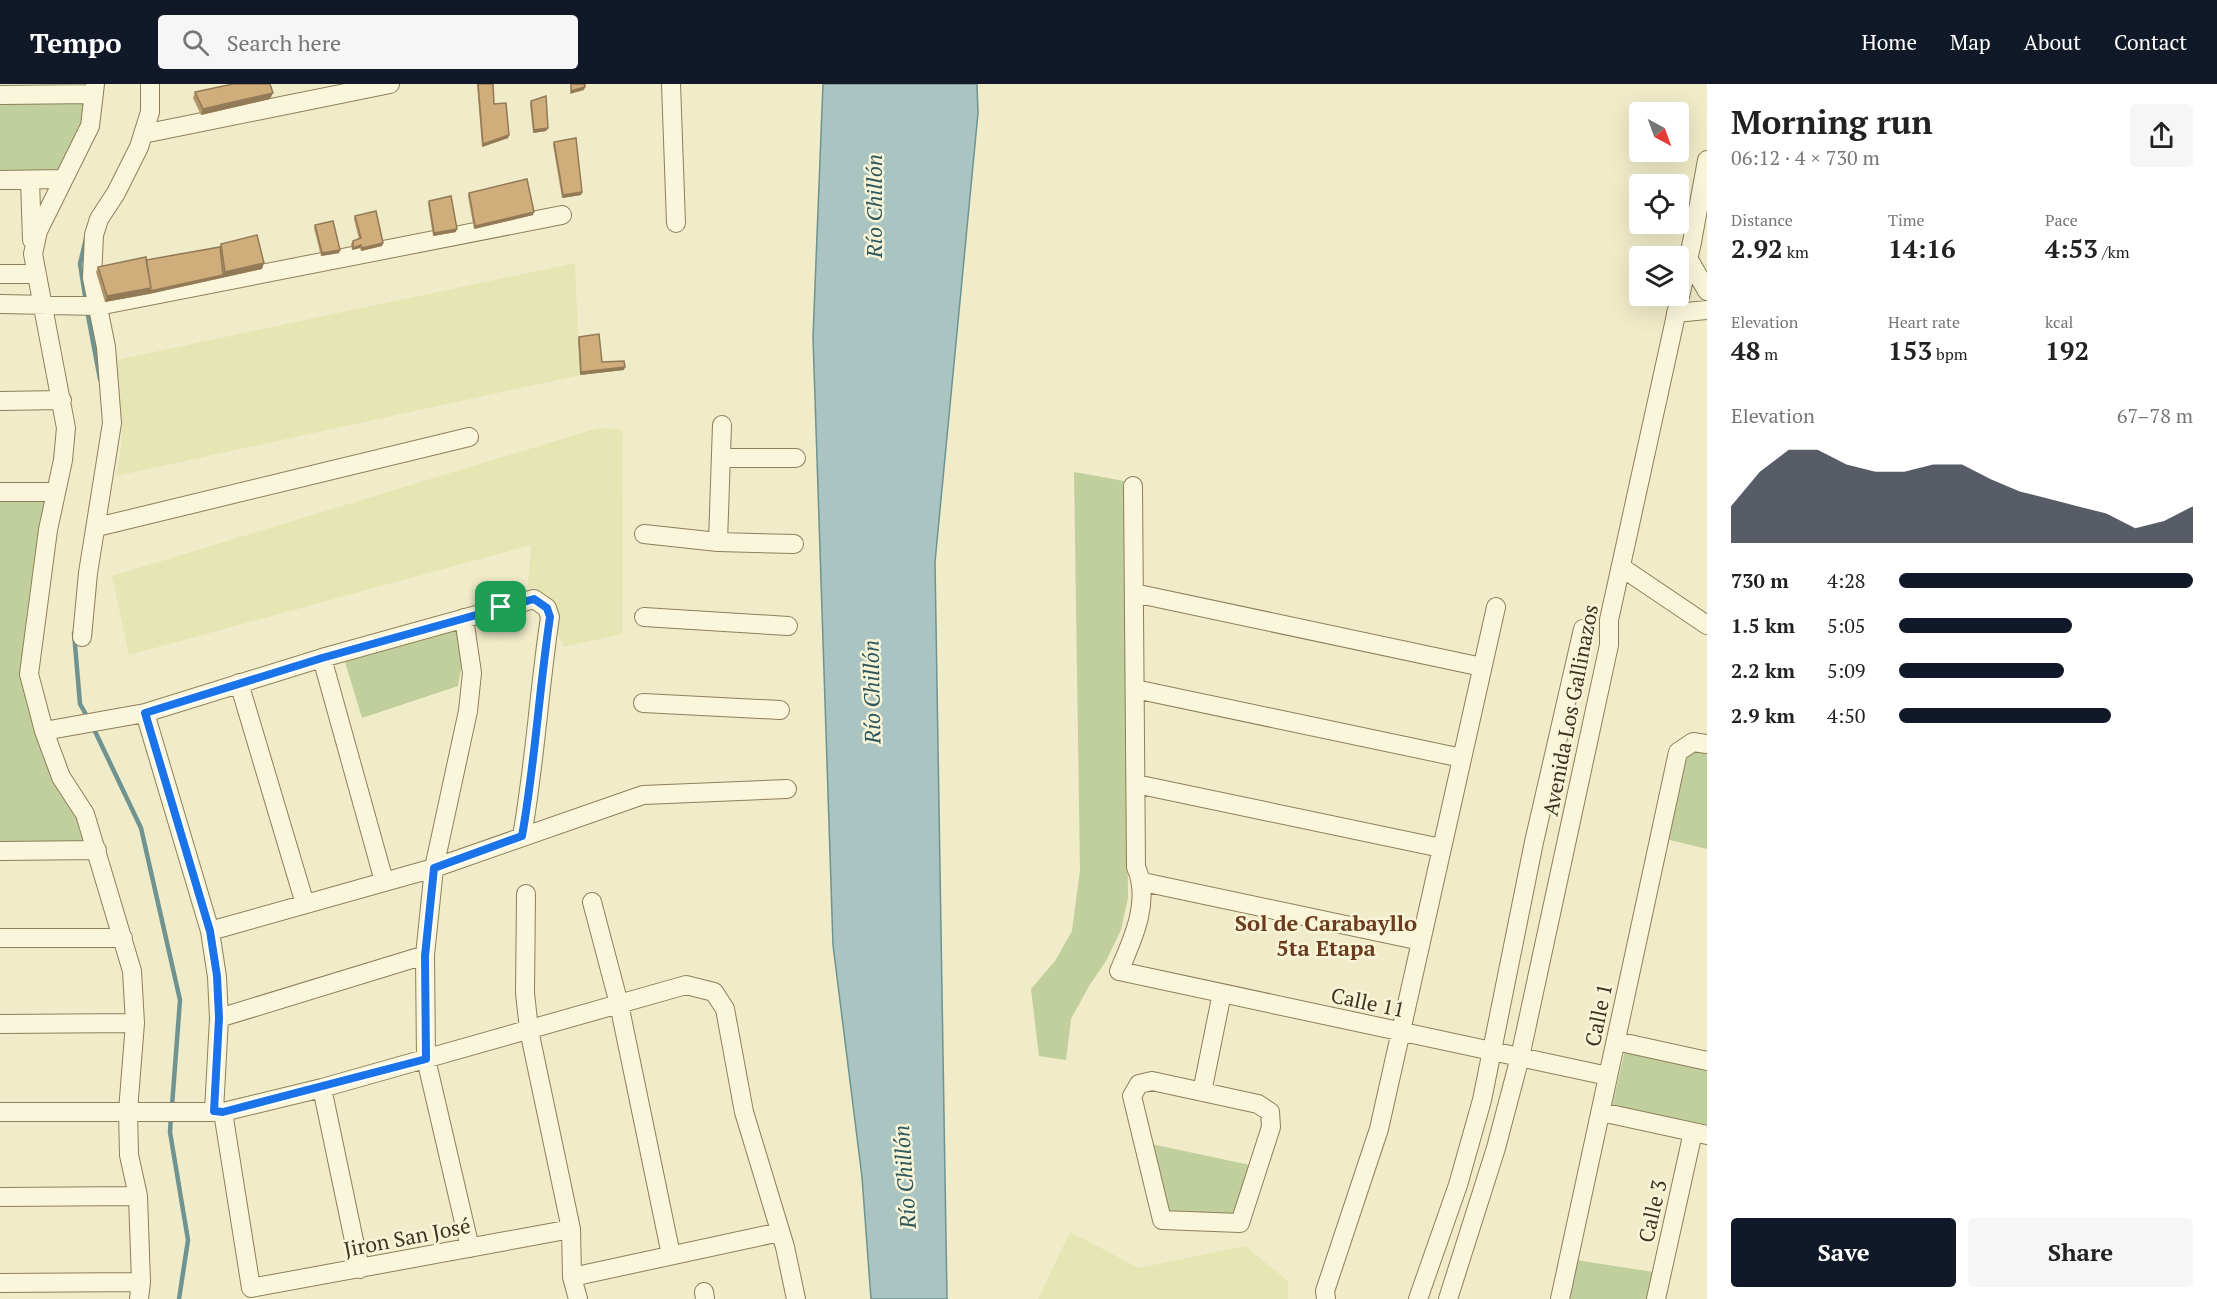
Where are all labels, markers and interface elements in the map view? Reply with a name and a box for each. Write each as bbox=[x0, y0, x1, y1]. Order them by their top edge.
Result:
search box bbox=[158, 15, 578, 69]
text: Tempo bbox=[30, 24, 122, 61]
icon: search bbox=[179, 26, 212, 59]
text: Search here bbox=[227, 28, 341, 57]
text: Home bbox=[1861, 28, 1917, 56]
text: Map bbox=[1950, 28, 1991, 56]
text: About bbox=[2024, 28, 2081, 56]
text: Contact bbox=[2114, 28, 2187, 56]
text: Morning run bbox=[1731, 100, 1933, 143]
north arrow bbox=[1629, 102, 1689, 162]
map controls bbox=[1629, 102, 1689, 306]
button: share bbox=[2130, 104, 2193, 167]
text: 06:12 · 4 × 730 m bbox=[1731, 144, 1880, 171]
water label: Río Chillón bbox=[859, 154, 888, 259]
button: locate bbox=[1629, 174, 1689, 234]
text: Distance bbox=[1731, 209, 1793, 231]
text: Time bbox=[1888, 209, 1925, 231]
text: Pace bbox=[2045, 209, 2078, 231]
text: 2.92 bbox=[1731, 231, 1783, 265]
text: 14:16 bbox=[1888, 231, 1956, 265]
text: 4:53 bbox=[2045, 231, 2098, 265]
text: km bbox=[1783, 241, 1809, 263]
text: /km bbox=[2098, 241, 2129, 263]
button: layers bbox=[1629, 246, 1689, 306]
text: Elevation bbox=[1731, 311, 1798, 333]
text: Heart rate bbox=[1888, 311, 1960, 333]
text: kcal bbox=[2045, 311, 2073, 333]
text: 48 bbox=[1731, 333, 1760, 367]
text: 153 bbox=[1888, 333, 1932, 367]
text: 192 bbox=[2045, 333, 2089, 367]
text: m bbox=[1760, 343, 1778, 365]
text: bpm bbox=[1932, 343, 1968, 365]
text: Elevation bbox=[1731, 402, 1815, 429]
text: 67–78 m bbox=[2117, 402, 2193, 429]
text: 730 m bbox=[1731, 567, 1789, 594]
text: 4:28 bbox=[1827, 567, 1866, 594]
pin bbox=[475, 581, 526, 632]
icon: arrive bbox=[484, 590, 517, 623]
street label: Avenida Los Gallinazos bbox=[1536, 602, 1604, 818]
text: 1.5 km bbox=[1731, 612, 1795, 639]
text: 5:05 bbox=[1827, 612, 1866, 639]
water label: Río Chillón bbox=[856, 640, 886, 745]
text: 2.2 km bbox=[1731, 657, 1795, 684]
text: 5:09 bbox=[1827, 657, 1866, 684]
text: 2.9 km bbox=[1731, 702, 1795, 729]
text: 4:50 bbox=[1827, 702, 1866, 729]
district label: Sol de Carabayllo 5ta Etapa bbox=[1235, 908, 1417, 962]
street label: Calle 11 bbox=[1328, 981, 1408, 1023]
street label: Calle 1 bbox=[1578, 981, 1618, 1049]
water label: Río Chillón bbox=[886, 1124, 922, 1231]
street label: Calle 3 bbox=[1631, 1177, 1673, 1245]
street label: Jiron San José bbox=[341, 1211, 473, 1263]
button: Save bbox=[1731, 1218, 1956, 1287]
button: Share bbox=[1968, 1218, 2193, 1287]

